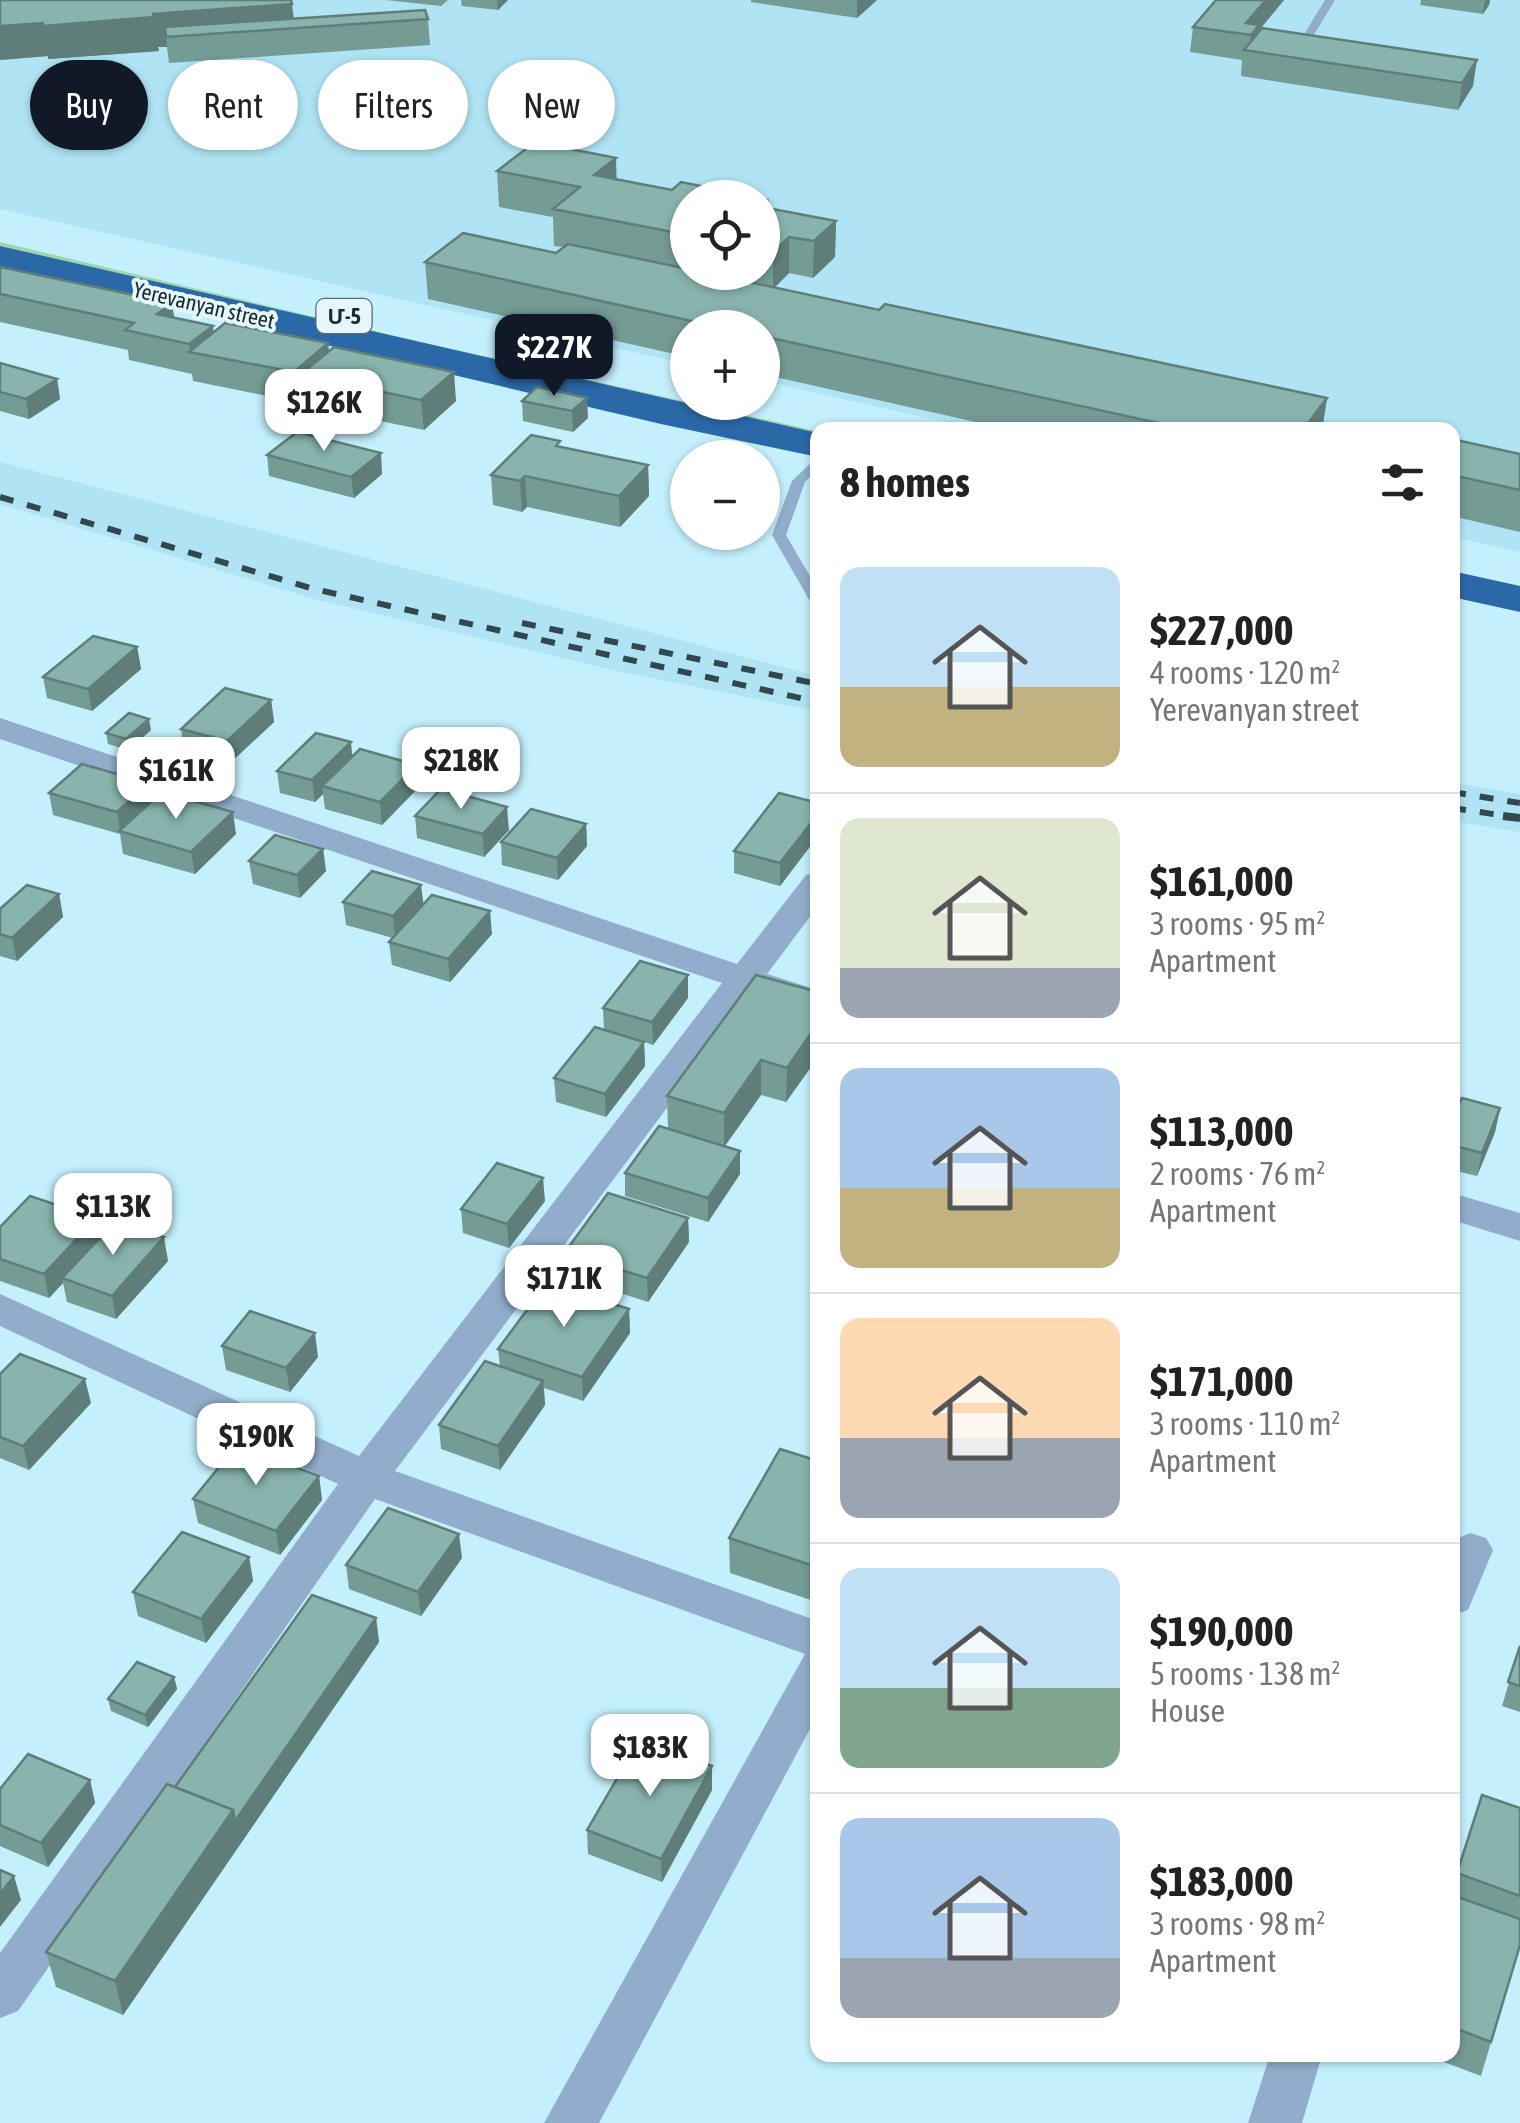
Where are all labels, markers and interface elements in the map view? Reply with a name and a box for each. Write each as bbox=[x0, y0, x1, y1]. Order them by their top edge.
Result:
chip: Buy bbox=[30, 60, 148, 150]
chip: Rent bbox=[168, 60, 298, 150]
chip: Filters bbox=[318, 60, 468, 150]
chip: New bbox=[488, 60, 615, 150]
map controls bbox=[670, 180, 780, 550]
button: locate bbox=[670, 180, 780, 290]
street label: Yerevanyan street bbox=[131, 276, 277, 334]
road number: Մ-5 bbox=[316, 299, 372, 333]
button: + bbox=[670, 310, 780, 420]
pin: $227K bbox=[484, 314, 624, 399]
text: $227K bbox=[517, 328, 591, 365]
pin: $126K bbox=[254, 369, 394, 454]
text: $126K bbox=[287, 383, 361, 420]
button: − bbox=[670, 440, 780, 550]
icon: filters bbox=[1375, 455, 1430, 510]
text: 8 homes bbox=[840, 458, 970, 506]
text: $227,000 bbox=[1150, 606, 1294, 654]
icon: home bbox=[920, 607, 1040, 727]
text: 4 rooms · 120 m² bbox=[1150, 654, 1340, 691]
text: Yerevanyan street bbox=[1150, 691, 1359, 728]
pin: $218K bbox=[391, 727, 531, 812]
pin: $161K bbox=[106, 737, 246, 822]
text: $218K bbox=[424, 741, 498, 778]
text: $161K bbox=[139, 751, 213, 788]
text: $161,000 bbox=[1150, 857, 1294, 905]
icon: home bbox=[920, 858, 1040, 978]
text: 3 rooms · 95 m² bbox=[1150, 905, 1325, 942]
text: Apartment bbox=[1150, 942, 1276, 979]
text: $113,000 bbox=[1150, 1107, 1294, 1155]
icon: home bbox=[920, 1108, 1040, 1228]
text: 2 rooms · 76 m² bbox=[1150, 1155, 1325, 1192]
pin: $113K bbox=[43, 1173, 183, 1258]
text: $113K bbox=[76, 1187, 150, 1224]
text: Apartment bbox=[1150, 1192, 1276, 1229]
pin: $171K bbox=[494, 1245, 634, 1330]
text: $171K bbox=[527, 1259, 601, 1296]
text: $171,000 bbox=[1150, 1357, 1294, 1405]
icon: home bbox=[920, 1358, 1040, 1478]
pin: $190K bbox=[186, 1403, 326, 1488]
text: 3 rooms · 110 m² bbox=[1150, 1405, 1340, 1442]
text: $190K bbox=[219, 1417, 293, 1454]
text: Apartment bbox=[1150, 1442, 1276, 1479]
text: $190,000 bbox=[1150, 1607, 1294, 1655]
icon: home bbox=[920, 1608, 1040, 1728]
text: 5 rooms · 138 m² bbox=[1150, 1655, 1340, 1692]
text: House bbox=[1150, 1692, 1225, 1729]
pin: $183K bbox=[580, 1714, 720, 1799]
text: $183K bbox=[613, 1728, 687, 1765]
text: $183,000 bbox=[1150, 1857, 1294, 1905]
icon: home bbox=[920, 1858, 1040, 1978]
text: 3 rooms · 98 m² bbox=[1150, 1905, 1325, 1942]
text: Apartment bbox=[1150, 1942, 1276, 1979]

